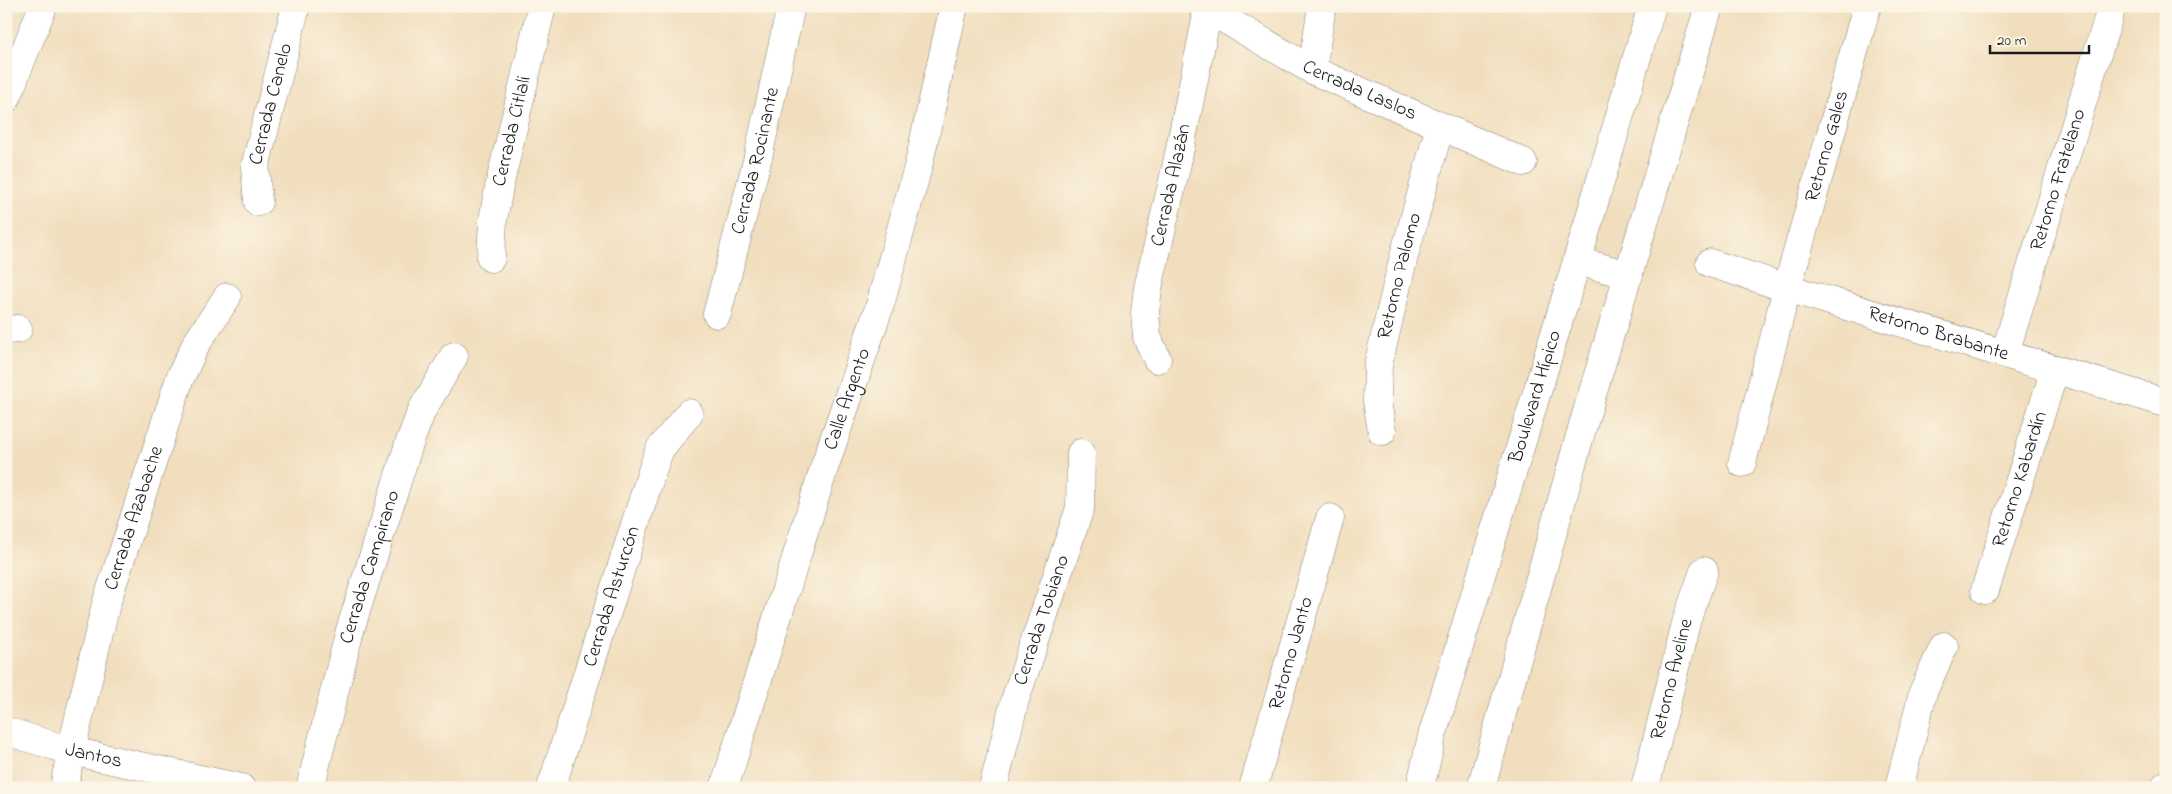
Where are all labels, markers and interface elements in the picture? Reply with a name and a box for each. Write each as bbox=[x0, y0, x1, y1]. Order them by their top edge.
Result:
scale bar bbox=[1990, 22, 2088, 54]
text: 20 m bbox=[1997, 30, 2027, 52]
street label: Cerrada Canelo bbox=[242, 40, 300, 168]
street label: Cerrada Laslos bbox=[1296, 53, 1421, 128]
street label: Cerrada Citlali bbox=[485, 73, 539, 189]
street label: Cerrada Rocinante bbox=[724, 85, 787, 238]
street label: Retorno Gales bbox=[1798, 87, 1857, 205]
street label: Retorno Fratelano bbox=[2023, 105, 2094, 255]
street label: Cerrada Alazán bbox=[1144, 121, 1199, 249]
street label: Retorno Palomo bbox=[1370, 209, 1430, 342]
street label: Retorno Brabante bbox=[1864, 299, 2012, 369]
street label: Boulevard Hípico bbox=[1501, 327, 1570, 468]
street label: Calle Argento bbox=[817, 344, 879, 454]
street label: Retorno Kabardín bbox=[1985, 407, 2055, 551]
street label: Cerrada Azabache bbox=[97, 442, 171, 594]
street label: Cerrada Campirano bbox=[333, 487, 408, 647]
street label: Cerrada Asturcón bbox=[576, 522, 648, 671]
street label: Cerrada Tobiano bbox=[1006, 551, 1078, 689]
street label: Retorno Janto bbox=[1262, 593, 1321, 713]
street label: Retorno Aveline bbox=[1643, 616, 1701, 743]
street label: Jantos bbox=[61, 735, 125, 776]

